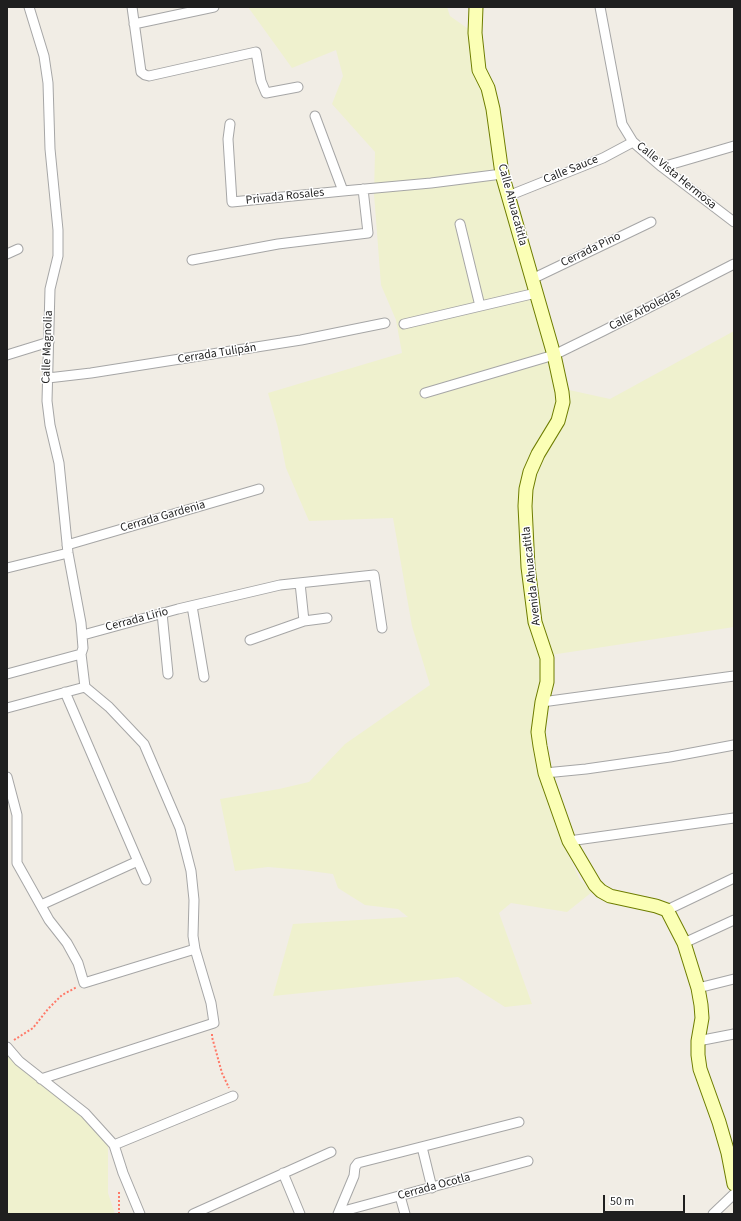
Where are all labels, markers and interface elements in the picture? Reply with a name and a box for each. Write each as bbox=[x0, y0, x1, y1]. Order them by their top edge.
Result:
street label: Calle Vista Hermosa bbox=[633, 139, 719, 213]
street label: Calle Sauce bbox=[542, 153, 600, 187]
street label: Calle Ahuacatitla bbox=[494, 162, 530, 248]
street label: Privada Rosales bbox=[245, 186, 325, 208]
street label: Cerrada Pino bbox=[559, 229, 623, 271]
street label: Calle Arboledas bbox=[607, 286, 683, 334]
street label: Calle Magnolia bbox=[40, 310, 56, 384]
street label: Cerrada Tulipán bbox=[177, 341, 257, 367]
street label: Cerrada Gardenia bbox=[119, 498, 207, 536]
street label: Avenida Ahuacatitla bbox=[520, 526, 544, 626]
street label: Cerrada Lirio bbox=[104, 605, 170, 635]
street label: Cerrada Ocotla bbox=[396, 1170, 472, 1204]
scale bar bbox=[605, 1187, 687, 1213]
text: 50 m bbox=[610, 1193, 634, 1210]

